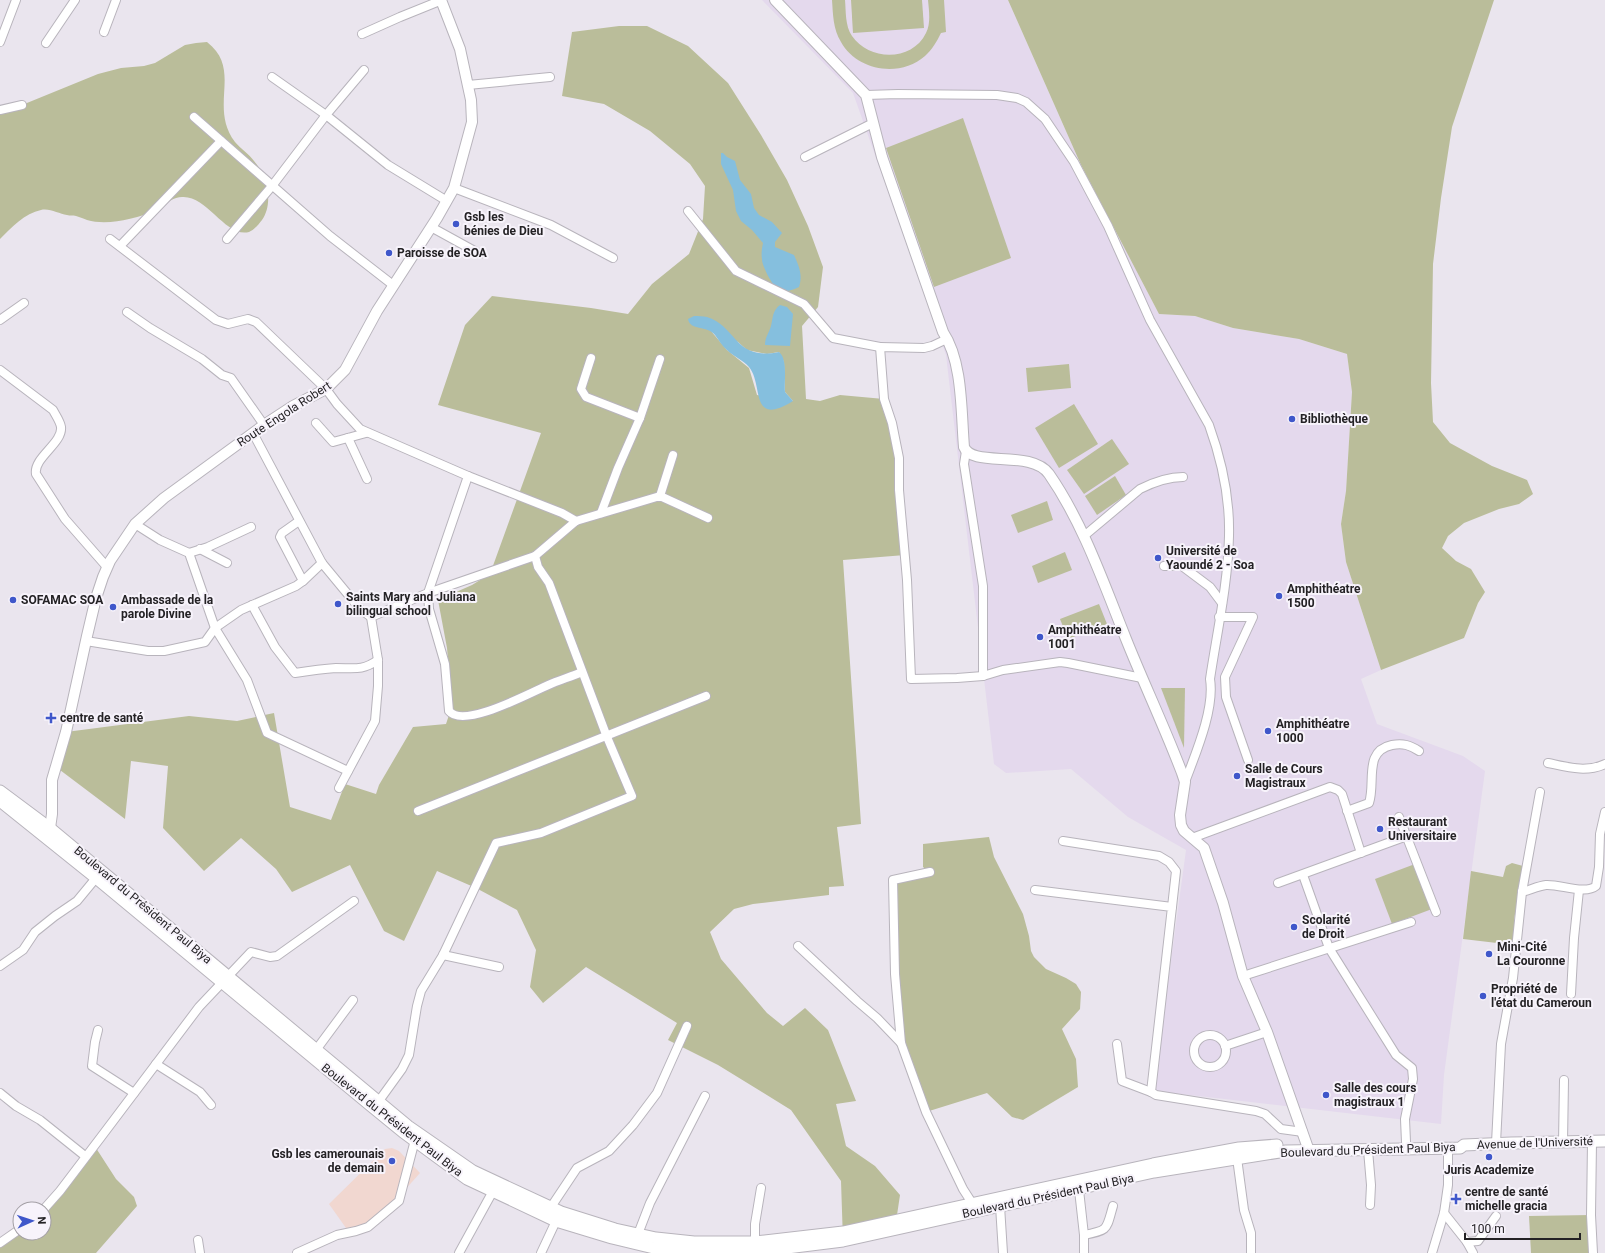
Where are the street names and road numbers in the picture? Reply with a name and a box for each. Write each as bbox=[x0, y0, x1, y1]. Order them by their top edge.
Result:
street label: Route Engola Robert bbox=[234, 378, 334, 450]
street label: Boulevard du Président Paul Biya bbox=[71, 843, 215, 967]
street label: Boulevard du Président Paul Biya bbox=[319, 1061, 465, 1179]
street label: Avenue de l'Université bbox=[1477, 1134, 1593, 1152]
street label: Boulevard du Président Paul Biya bbox=[1280, 1140, 1456, 1160]
street label: Boulevard du Président Paul Biya bbox=[961, 1171, 1135, 1221]

